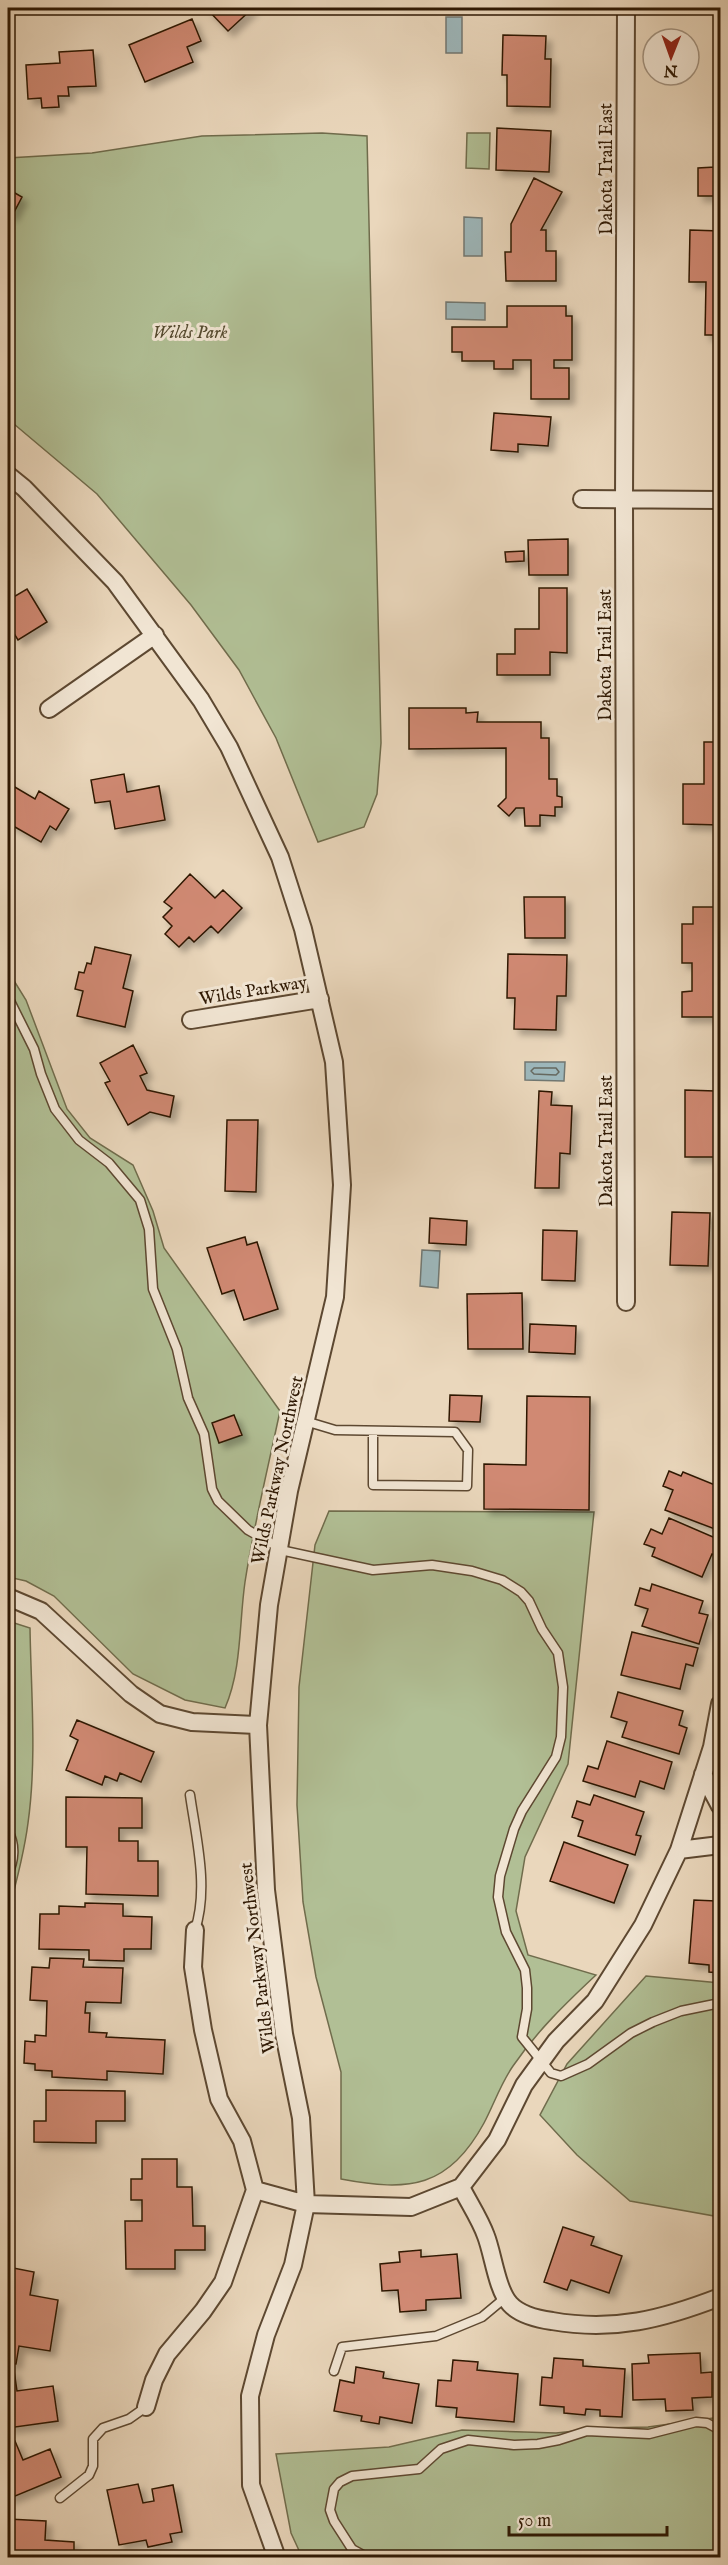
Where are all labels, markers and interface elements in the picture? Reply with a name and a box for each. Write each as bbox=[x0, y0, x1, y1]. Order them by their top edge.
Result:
north arrow bbox=[641, 27, 701, 87]
text: N bbox=[664, 60, 679, 80]
street label: Dakota Trail East bbox=[596, 103, 619, 235]
park label: Wilds Park bbox=[153, 322, 227, 345]
street label: Dakota Trail East bbox=[595, 589, 618, 721]
street label: Wilds Parkway bbox=[198, 972, 309, 1011]
street label: Dakota Trail East bbox=[596, 1075, 619, 1207]
street label: Wilds Parkway Northwest bbox=[247, 1374, 310, 1567]
street label: Wilds Parkway Northwest bbox=[235, 1861, 282, 2055]
scale bar bbox=[509, 2499, 666, 2537]
text: 50 m bbox=[518, 2510, 551, 2533]

